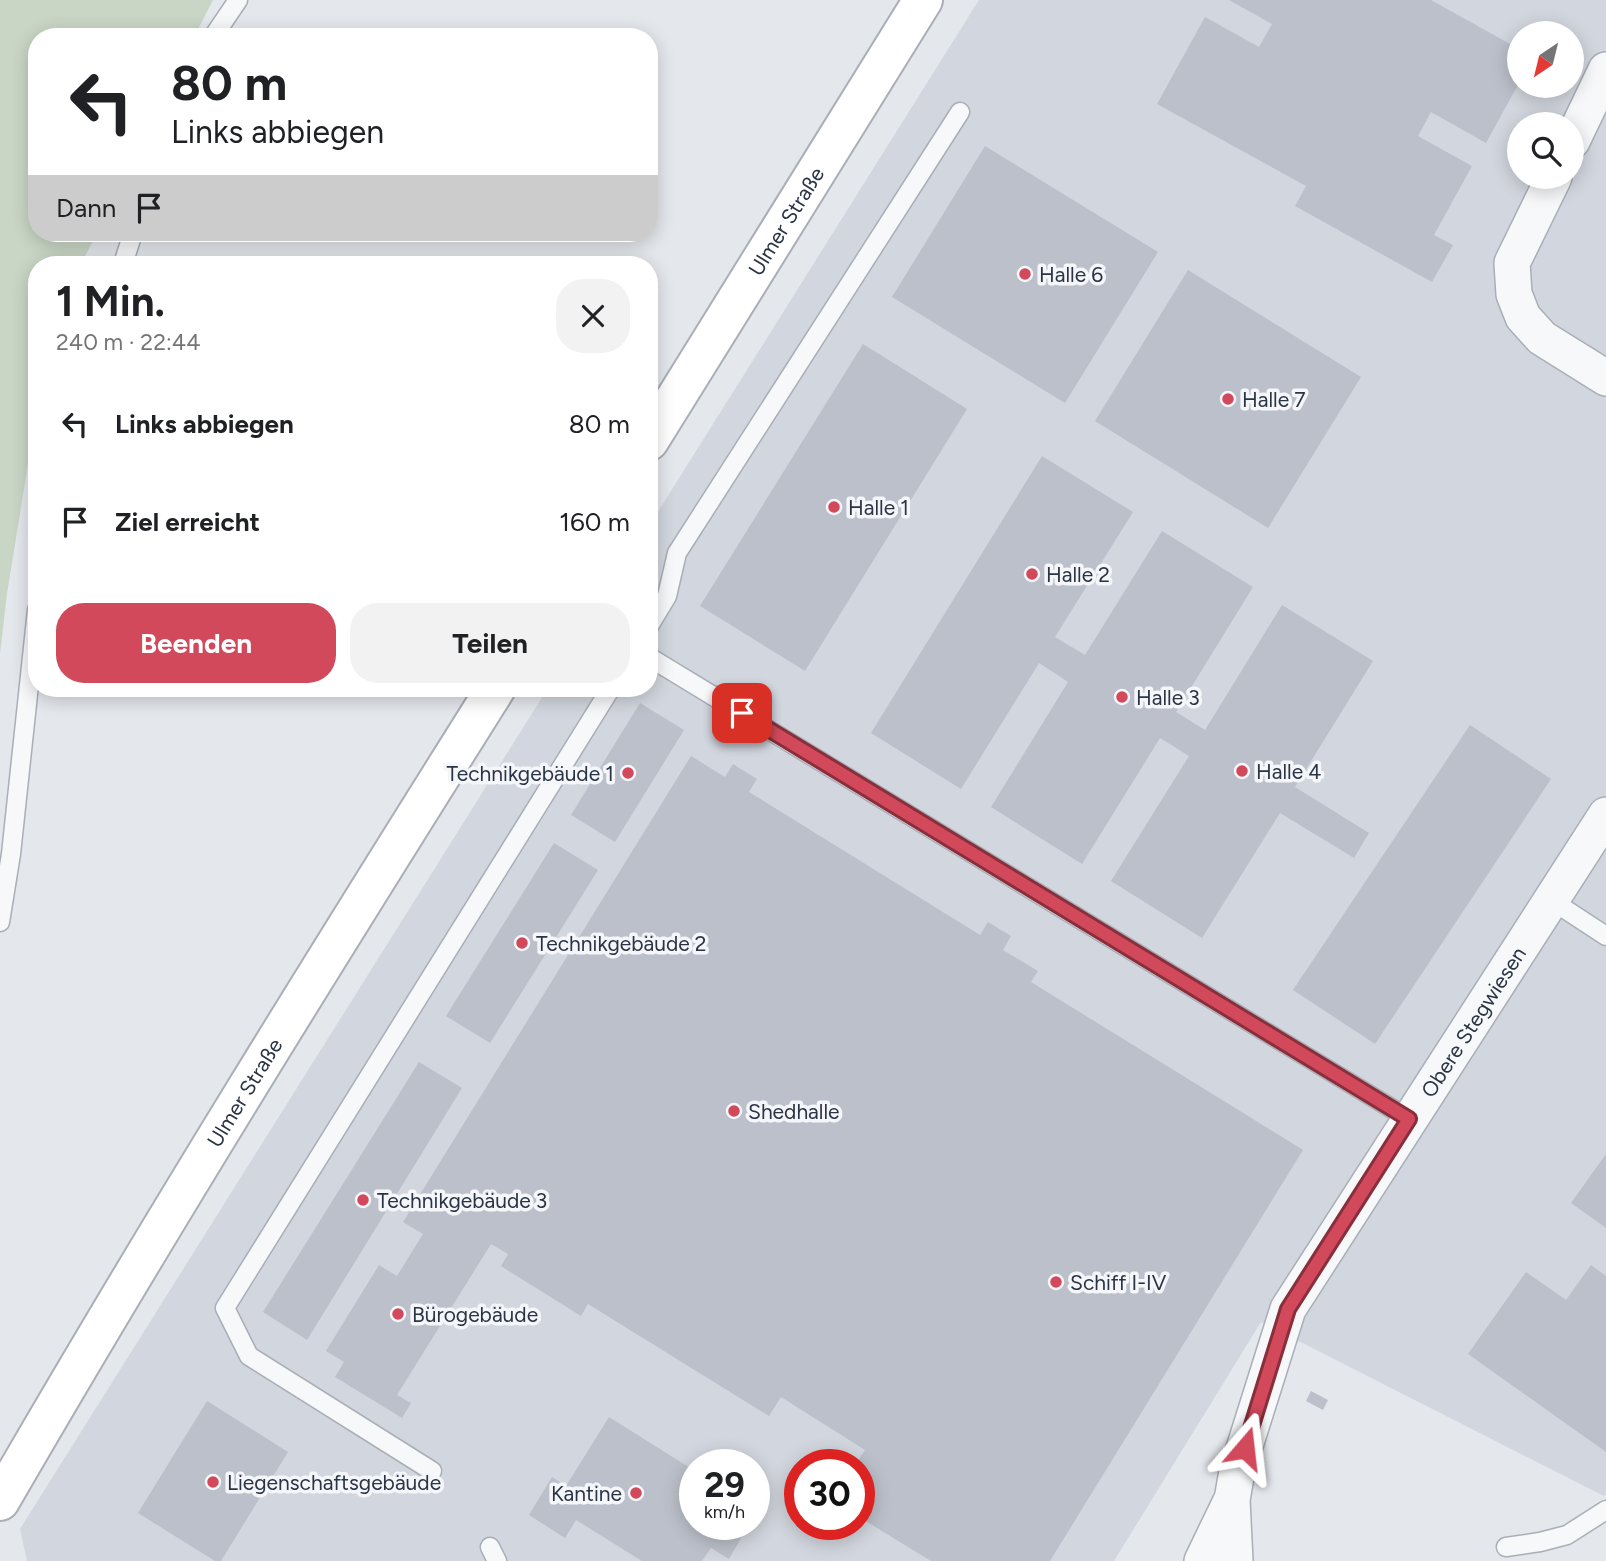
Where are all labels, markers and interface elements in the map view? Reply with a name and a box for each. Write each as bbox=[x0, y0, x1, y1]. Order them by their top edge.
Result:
north arrow bbox=[1507, 21, 1584, 98]
map controls bbox=[1507, 21, 1584, 189]
text: 80 m bbox=[171, 53, 287, 112]
icon: left bbox=[56, 56, 147, 147]
button: search bbox=[1507, 112, 1584, 189]
text: Links abbiegen bbox=[171, 113, 384, 151]
street label: Ulmer Straße bbox=[743, 162, 829, 280]
icon: arrive bbox=[130, 189, 168, 227]
text: Dann bbox=[56, 192, 116, 224]
place label: Halle 6 bbox=[1039, 262, 1103, 287]
marker: Halle 6 bbox=[1017, 266, 1033, 282]
text: 1 Min. bbox=[56, 276, 165, 327]
button: close bbox=[556, 279, 630, 353]
text: 240 m · 22:44 bbox=[56, 328, 200, 356]
place label: Halle 7 bbox=[1242, 387, 1306, 412]
marker: Halle 7 bbox=[1220, 391, 1236, 407]
icon: left bbox=[56, 405, 94, 443]
text: Links abbiegen bbox=[115, 408, 294, 440]
text: 80 m bbox=[569, 408, 630, 440]
place label: Halle 1 bbox=[848, 495, 909, 520]
marker: Halle 1 bbox=[826, 499, 842, 515]
icon: arrive bbox=[56, 503, 94, 541]
text: Ziel erreicht bbox=[115, 506, 260, 538]
text: 160 m bbox=[559, 506, 630, 538]
place label: Halle 2 bbox=[1046, 562, 1110, 587]
marker: Halle 2 bbox=[1024, 566, 1040, 582]
button: Beenden bbox=[56, 603, 336, 683]
button: Teilen bbox=[350, 603, 630, 683]
pin bbox=[712, 683, 772, 743]
place label: Halle 3 bbox=[1136, 685, 1200, 710]
marker: Halle 3 bbox=[1114, 689, 1130, 705]
icon: arrive bbox=[723, 694, 761, 732]
place label: Halle 4 bbox=[1256, 759, 1321, 784]
place label: Technikgebäude 1 bbox=[446, 761, 614, 786]
marker: Halle 4 bbox=[1234, 763, 1250, 779]
marker: Technikgebäude 1 bbox=[620, 765, 636, 781]
place label: Technikgebäude 2 bbox=[536, 931, 707, 956]
marker: Technikgebäude 2 bbox=[514, 935, 530, 951]
street label: Obere Stegwiesen bbox=[1415, 942, 1531, 1102]
street label: Ulmer Straße bbox=[201, 1033, 287, 1151]
place label: Shedhalle bbox=[748, 1099, 840, 1124]
marker: Shedhalle bbox=[726, 1103, 742, 1119]
place label: Technikgebäude 3 bbox=[377, 1188, 547, 1213]
marker: Technikgebäude 3 bbox=[355, 1192, 371, 1208]
place label: Schiff I-IV bbox=[1070, 1270, 1167, 1295]
marker: Schiff I-IV bbox=[1048, 1274, 1064, 1290]
place label: Bürogebäude bbox=[412, 1302, 538, 1327]
marker: Bürogebäude bbox=[390, 1306, 406, 1322]
position arrow bbox=[1208, 1411, 1282, 1485]
speed limit sign: 30 bbox=[784, 1449, 875, 1540]
text: 29 bbox=[704, 1464, 745, 1506]
place label: Liegenschaftsgebäude bbox=[227, 1470, 441, 1495]
marker: Liegenschaftsgebäude bbox=[205, 1474, 221, 1490]
place label: Kantine bbox=[551, 1481, 622, 1506]
marker: Kantine bbox=[628, 1485, 644, 1501]
text: km/h bbox=[704, 1501, 745, 1523]

